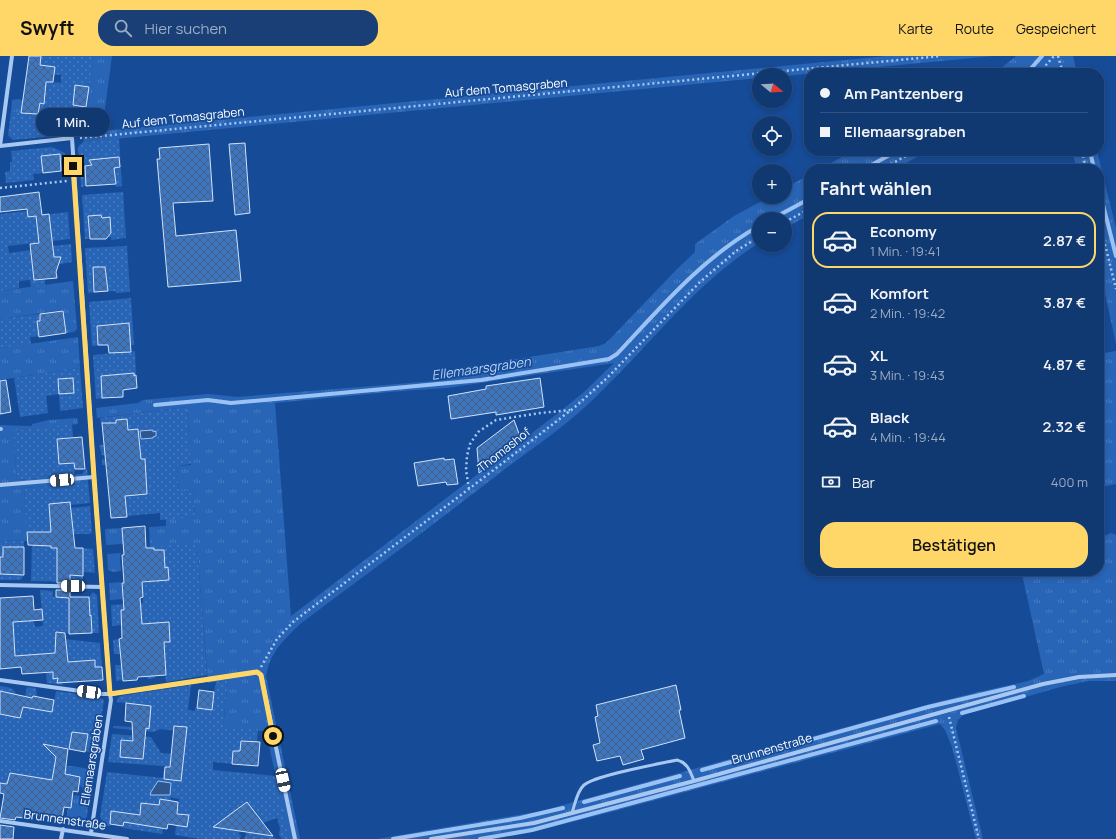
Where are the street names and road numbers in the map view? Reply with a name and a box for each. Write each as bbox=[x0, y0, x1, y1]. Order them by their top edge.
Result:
street label: Auf dem Tomasgraben bbox=[444, 74, 568, 101]
street label: Auf dem Tomasgraben bbox=[121, 103, 245, 132]
street label: Thomashof bbox=[474, 423, 534, 476]
street label: Ellemaarsgraben bbox=[76, 713, 107, 807]
street label: Brunnenstraße bbox=[730, 729, 814, 768]
street label: Brunnenstraße bbox=[23, 805, 107, 834]

